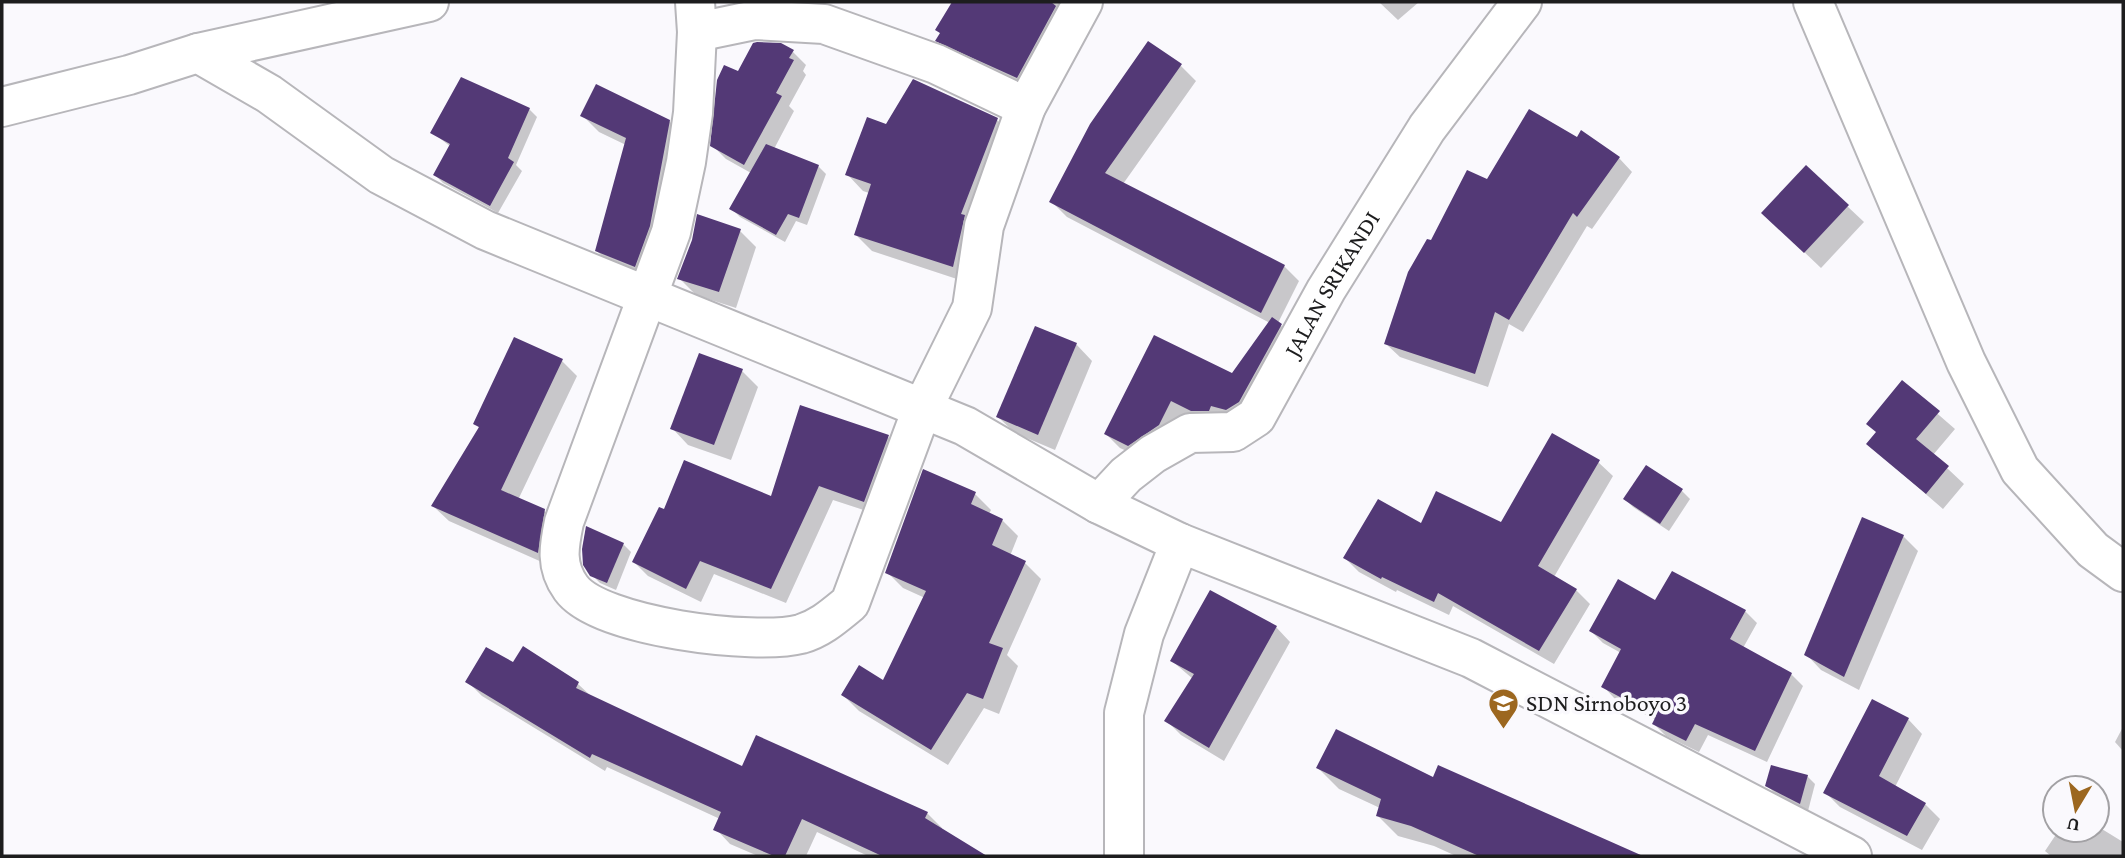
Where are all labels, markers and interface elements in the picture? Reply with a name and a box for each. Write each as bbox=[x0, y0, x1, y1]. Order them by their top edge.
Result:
street label: JALAN SRIKANDI bbox=[1277, 206, 1385, 363]
school or university icon: SDN Sirnoboyo 3 bbox=[1486, 686, 1520, 730]
place label: SDN Sirnoboyo 3 bbox=[1526, 689, 1687, 716]
north arrow bbox=[2041, 774, 2111, 844]
text: U bbox=[2065, 814, 2081, 837]

